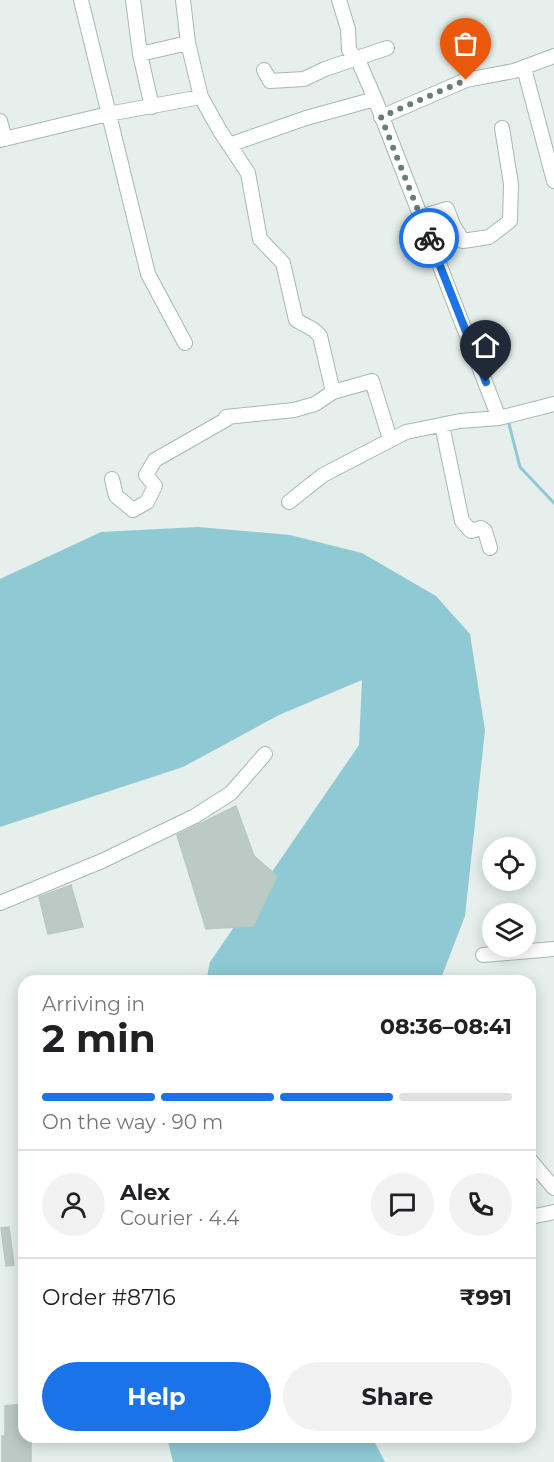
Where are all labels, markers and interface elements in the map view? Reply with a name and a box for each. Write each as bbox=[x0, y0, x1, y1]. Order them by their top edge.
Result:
pin bbox=[440, 18, 491, 80]
icon: bag bbox=[449, 27, 482, 60]
courier bbox=[399, 208, 459, 268]
icon: bike bbox=[413, 222, 446, 255]
pin bbox=[460, 320, 511, 382]
icon: home bbox=[469, 329, 502, 362]
map controls bbox=[482, 837, 536, 957]
button: locate bbox=[482, 837, 536, 891]
button: layers bbox=[482, 903, 536, 957]
text: Arriving in bbox=[42, 992, 145, 1016]
text: 08:36–08:41 bbox=[380, 1013, 512, 1040]
text: 2 min bbox=[42, 1014, 156, 1062]
text: On the way · 90 m bbox=[42, 1110, 223, 1134]
button: person bbox=[42, 1173, 105, 1236]
button: chat bbox=[371, 1173, 434, 1236]
button: phone bbox=[449, 1173, 512, 1236]
text: Alex bbox=[120, 1179, 170, 1206]
text: Courier · 4.4 bbox=[120, 1206, 239, 1230]
text: Order #8716 bbox=[42, 1284, 176, 1311]
text: ₹991 bbox=[460, 1284, 512, 1311]
button: Help bbox=[42, 1362, 271, 1431]
button: Share bbox=[283, 1362, 512, 1431]

